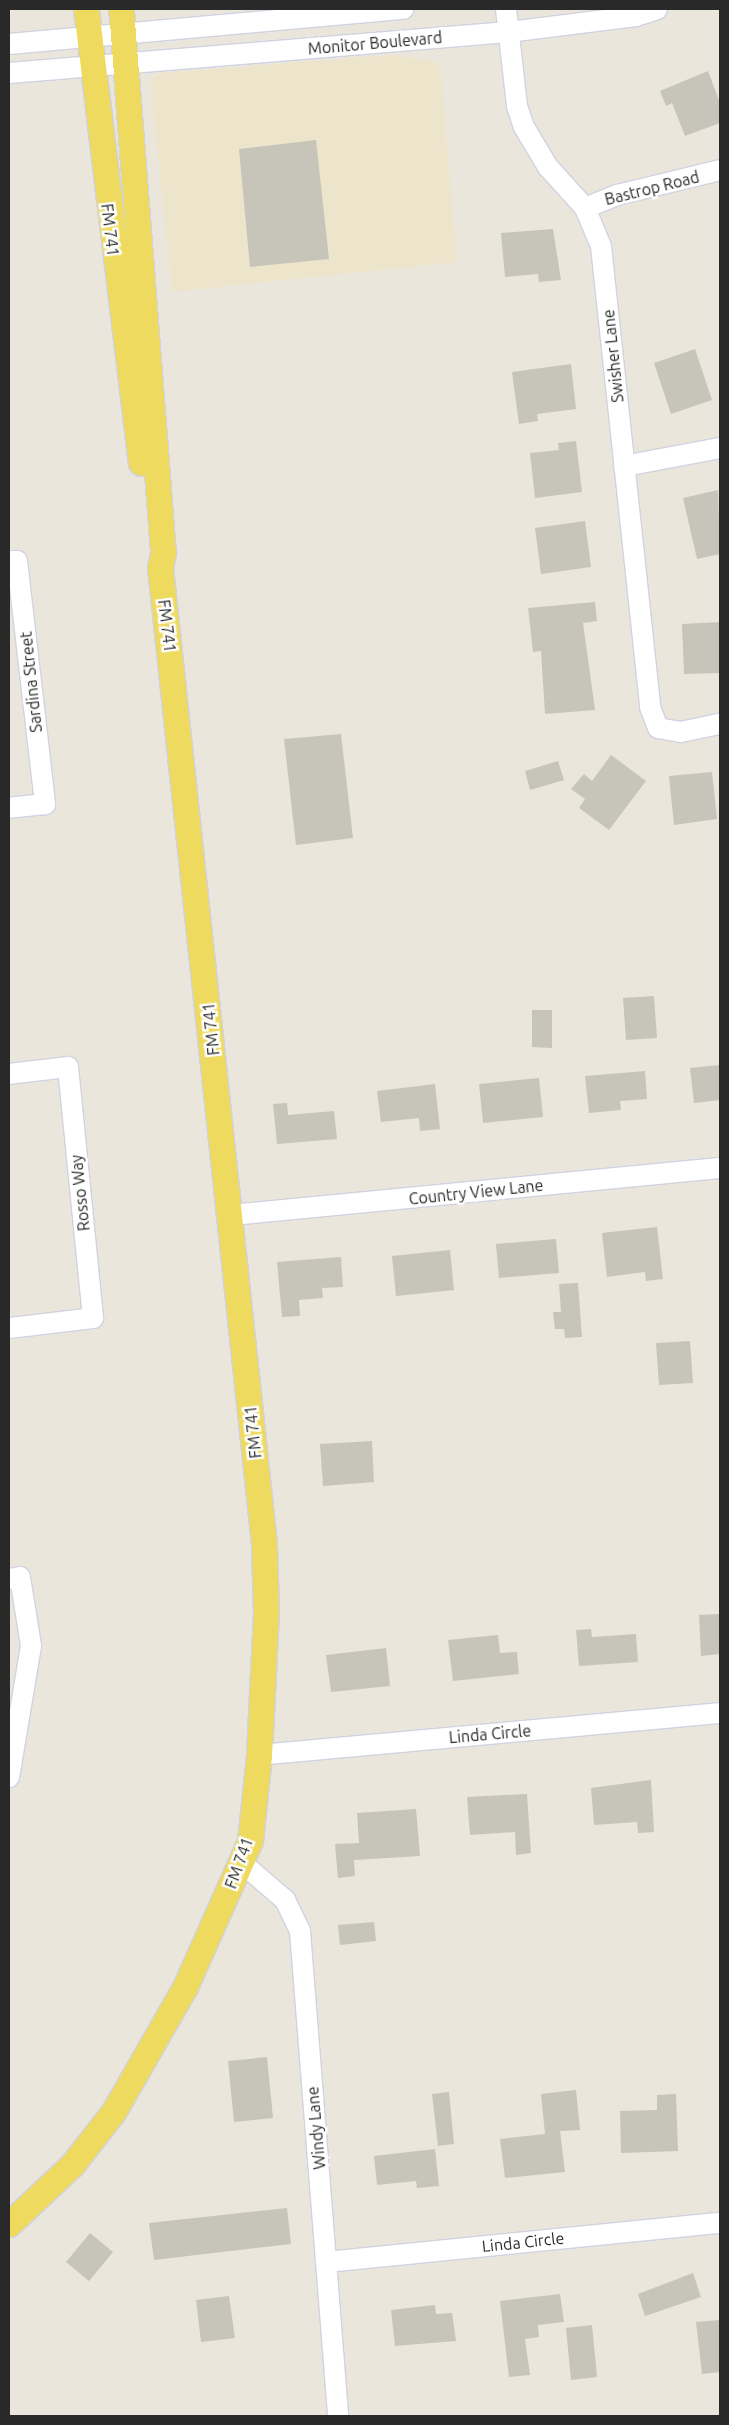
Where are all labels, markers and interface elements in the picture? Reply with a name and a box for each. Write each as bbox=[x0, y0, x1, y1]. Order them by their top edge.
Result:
street label: Monitor Boulevard bbox=[307, 28, 443, 58]
street label: Bastrop Road bbox=[603, 167, 701, 209]
street label: FM 741 bbox=[97, 202, 123, 258]
street label: Swisher Lane bbox=[599, 308, 627, 404]
street label: FM 741 bbox=[154, 598, 180, 654]
street label: Sardina Street bbox=[16, 630, 46, 734]
street label: FM 741 bbox=[199, 1002, 223, 1056]
street label: Rosso Way bbox=[66, 1154, 94, 1232]
street label: Country View Lane bbox=[408, 1175, 544, 1209]
street label: FM 741 bbox=[241, 1405, 265, 1459]
street label: Linda Circle bbox=[448, 1721, 532, 1747]
street label: FM 741 bbox=[221, 1835, 257, 1891]
street label: Windy Lane bbox=[303, 2086, 329, 2170]
street label: Linda Circle bbox=[481, 2228, 565, 2256]

